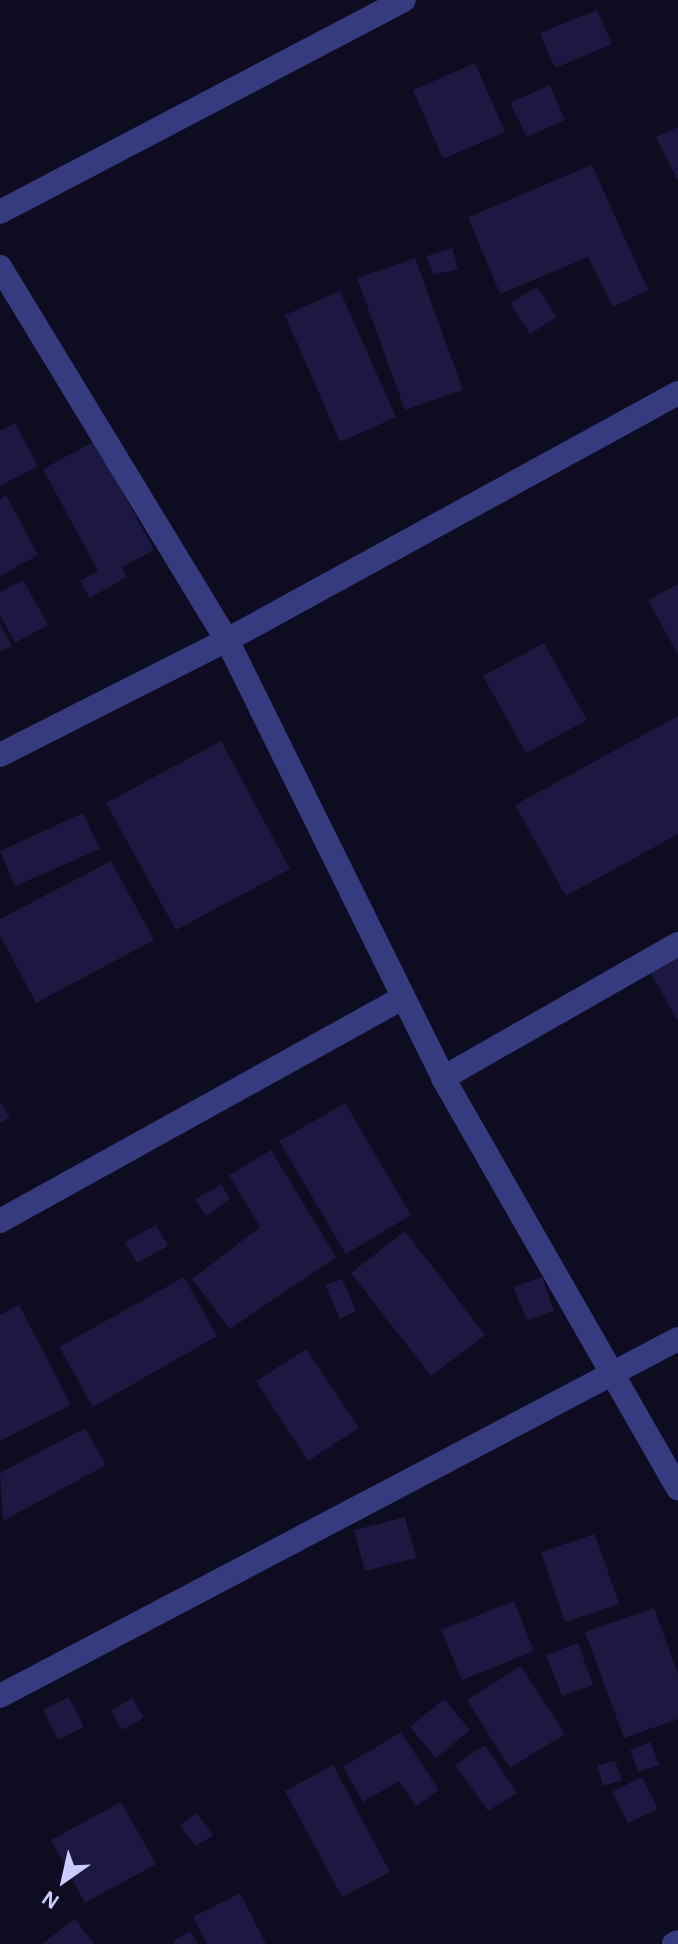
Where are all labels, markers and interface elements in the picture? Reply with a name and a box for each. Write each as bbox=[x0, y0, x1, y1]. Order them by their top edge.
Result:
north arrow bbox=[24, 1840, 104, 1920]
text: N bbox=[38, 1887, 63, 1913]

